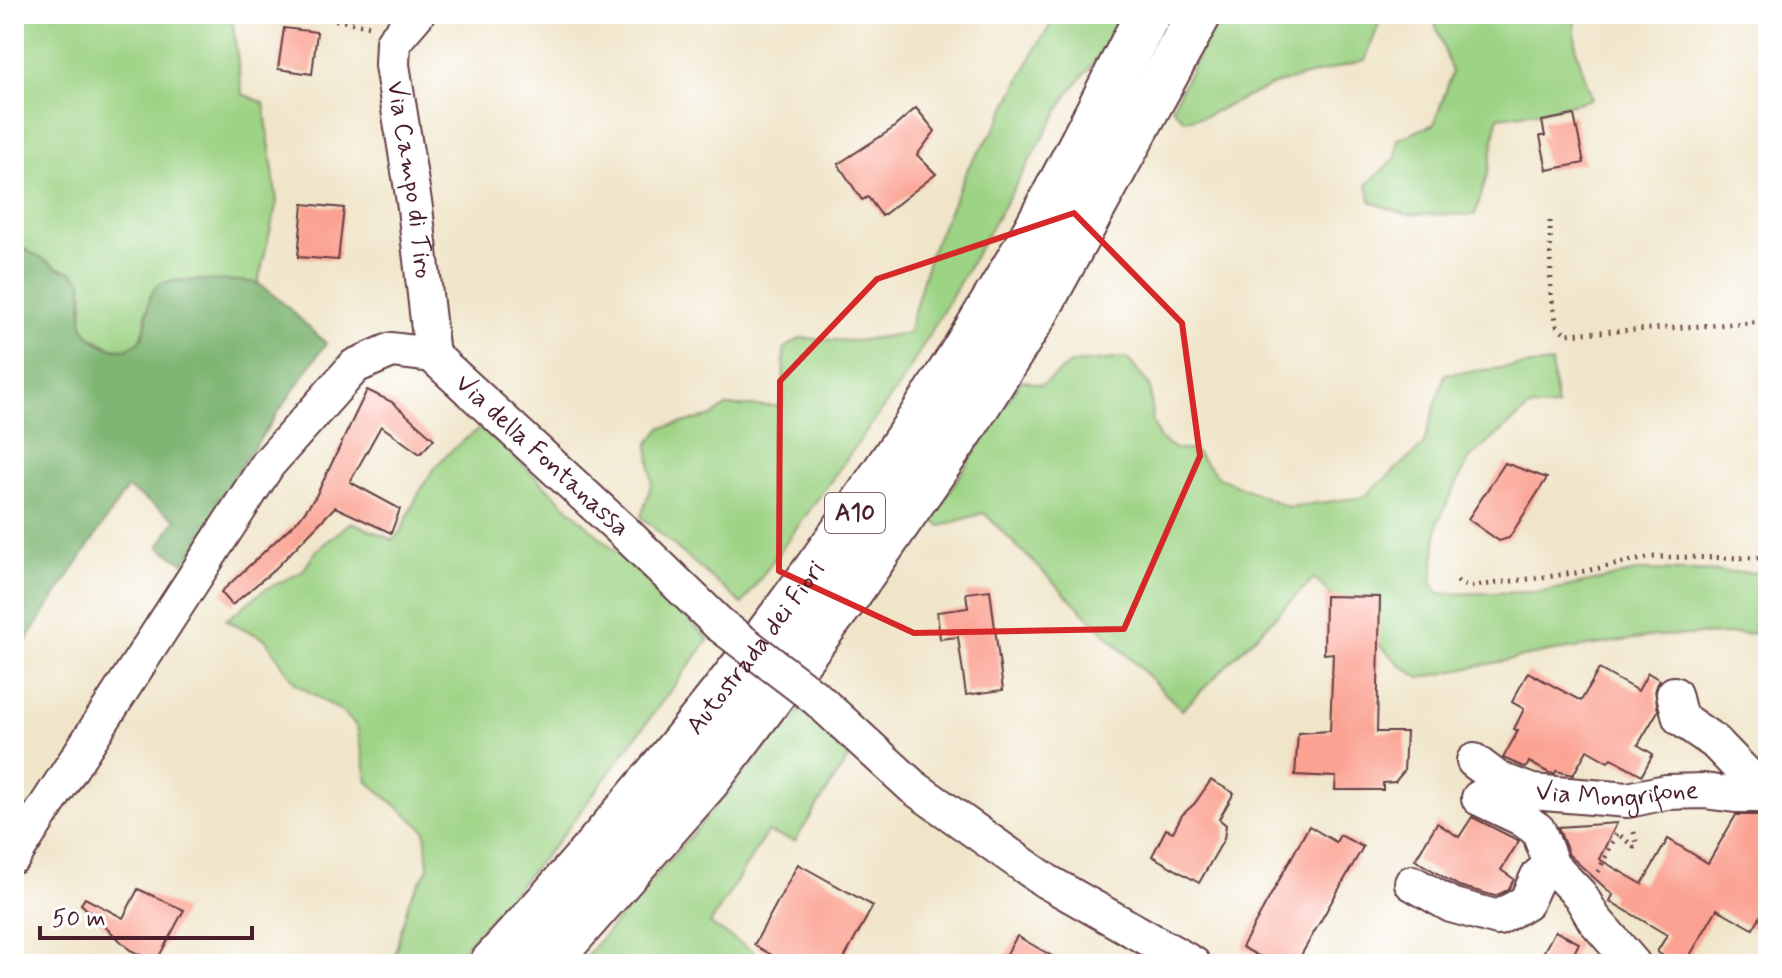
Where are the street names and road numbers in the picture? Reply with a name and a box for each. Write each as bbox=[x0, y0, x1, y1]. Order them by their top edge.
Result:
street label: Via Campo di Tiro bbox=[378, 79, 440, 280]
street label: Via della Fontanassa bbox=[447, 367, 636, 545]
road number: A10 bbox=[825, 493, 885, 533]
street label: Autostrada dei Fiori bbox=[679, 554, 834, 742]
street label: Via Mongrifone bbox=[1534, 774, 1699, 819]

